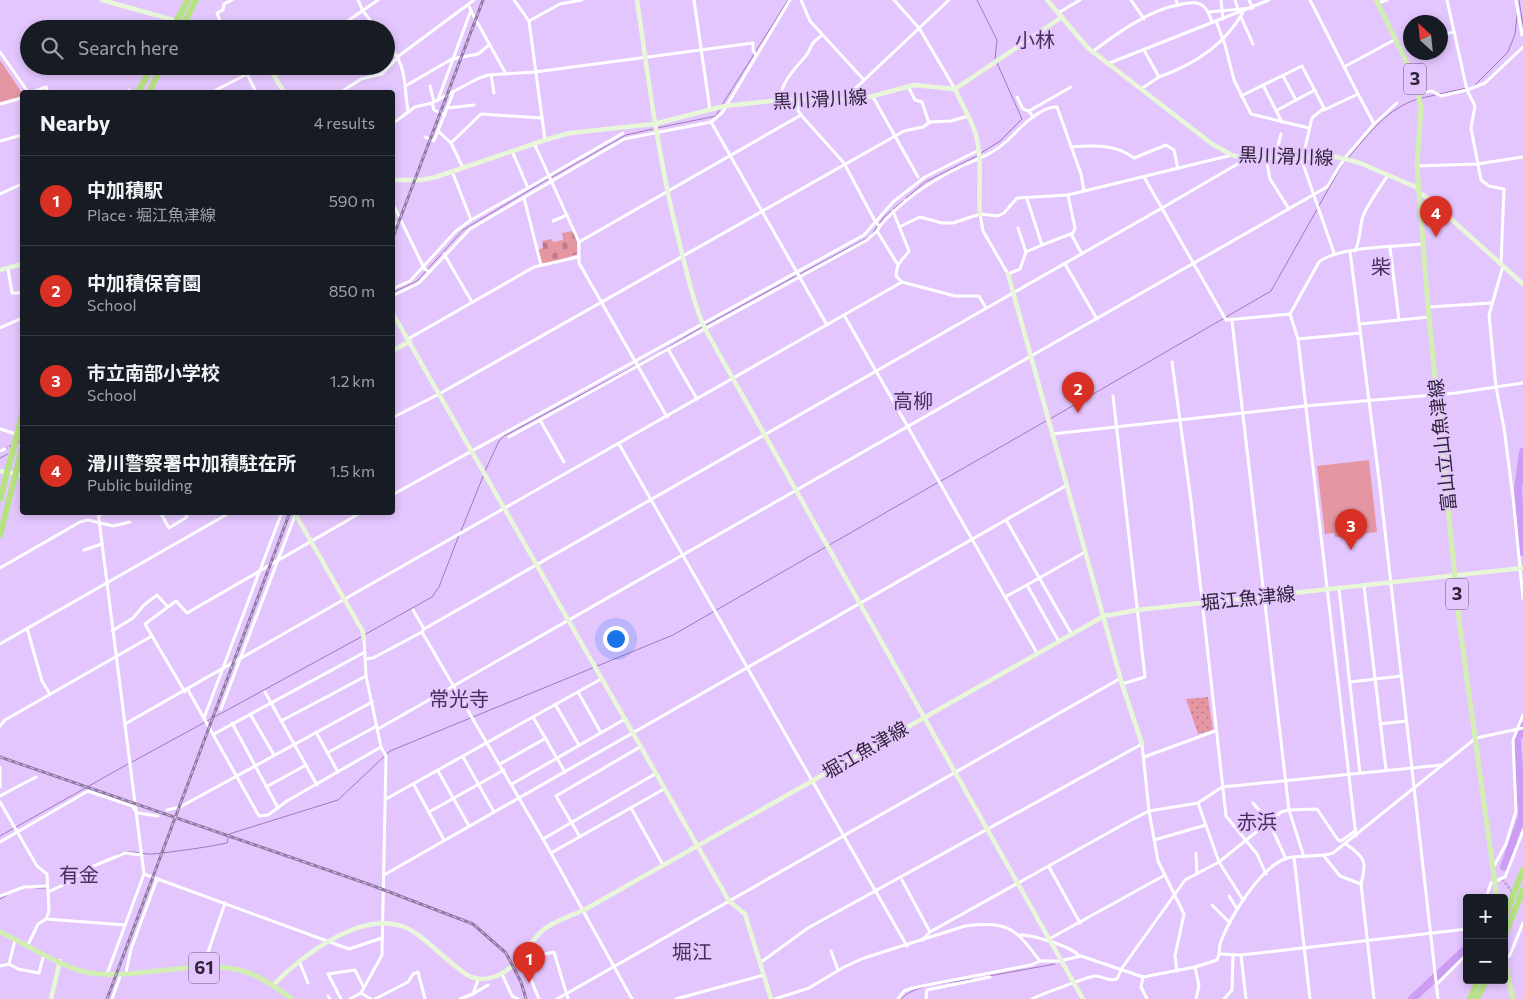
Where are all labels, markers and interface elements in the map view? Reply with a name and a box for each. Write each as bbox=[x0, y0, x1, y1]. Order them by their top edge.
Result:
north arrow bbox=[1403, 15, 1448, 60]
search box bbox=[20, 20, 395, 75]
district label: 小林 bbox=[1015, 27, 1055, 51]
icon: search bbox=[38, 34, 66, 62]
text: Search here bbox=[78, 36, 178, 59]
road number: 3 bbox=[1404, 64, 1426, 95]
street label: 黒川滑川線 bbox=[772, 85, 868, 112]
text: Nearby bbox=[40, 110, 110, 135]
text: 4 results bbox=[314, 113, 375, 132]
street label: 黒川滑川線 bbox=[1238, 142, 1334, 169]
text: 中加積駅 bbox=[87, 178, 163, 201]
text: 1 bbox=[52, 191, 60, 210]
text: 590 m bbox=[329, 191, 375, 210]
pin: 4 bbox=[1420, 196, 1452, 237]
text: Place · 堀江魚津線 bbox=[87, 205, 216, 224]
district label: 柴 bbox=[1371, 254, 1391, 278]
text: 中加積保育園 bbox=[87, 271, 201, 294]
text: 2 bbox=[51, 281, 61, 300]
text: 850 m bbox=[329, 281, 375, 300]
text: School bbox=[87, 295, 137, 314]
text: 市立南部小学校 bbox=[87, 361, 220, 384]
text: 3 bbox=[51, 371, 61, 390]
text: 1.2 km bbox=[330, 371, 375, 390]
pin: 2 bbox=[1062, 372, 1094, 413]
street label: 富山立山魚津線 bbox=[1423, 378, 1460, 512]
text: School bbox=[87, 385, 137, 404]
district label: 高柳 bbox=[893, 388, 933, 412]
text: 滑川警察署中加積駐在所 bbox=[87, 451, 296, 474]
text: 4 bbox=[51, 461, 61, 480]
text: 1.5 km bbox=[329, 461, 375, 480]
text: Public building bbox=[87, 475, 192, 494]
pin: 3 bbox=[1335, 509, 1367, 550]
road number: 3 bbox=[1446, 578, 1468, 610]
street label: 堀江魚津線 bbox=[1199, 581, 1296, 614]
your location bbox=[603, 626, 629, 652]
district label: 常光寺 bbox=[429, 686, 489, 710]
street label: 堀江魚津線 bbox=[818, 716, 912, 783]
district label: 赤浜 bbox=[1237, 809, 1277, 833]
district label: 有金 bbox=[59, 862, 99, 886]
map controls bbox=[1463, 894, 1508, 984]
button: + bbox=[1463, 894, 1508, 939]
district label: 堀江 bbox=[672, 939, 712, 963]
button: − bbox=[1463, 939, 1508, 984]
pin: 1 bbox=[513, 942, 545, 983]
road number: 61 bbox=[189, 952, 219, 984]

